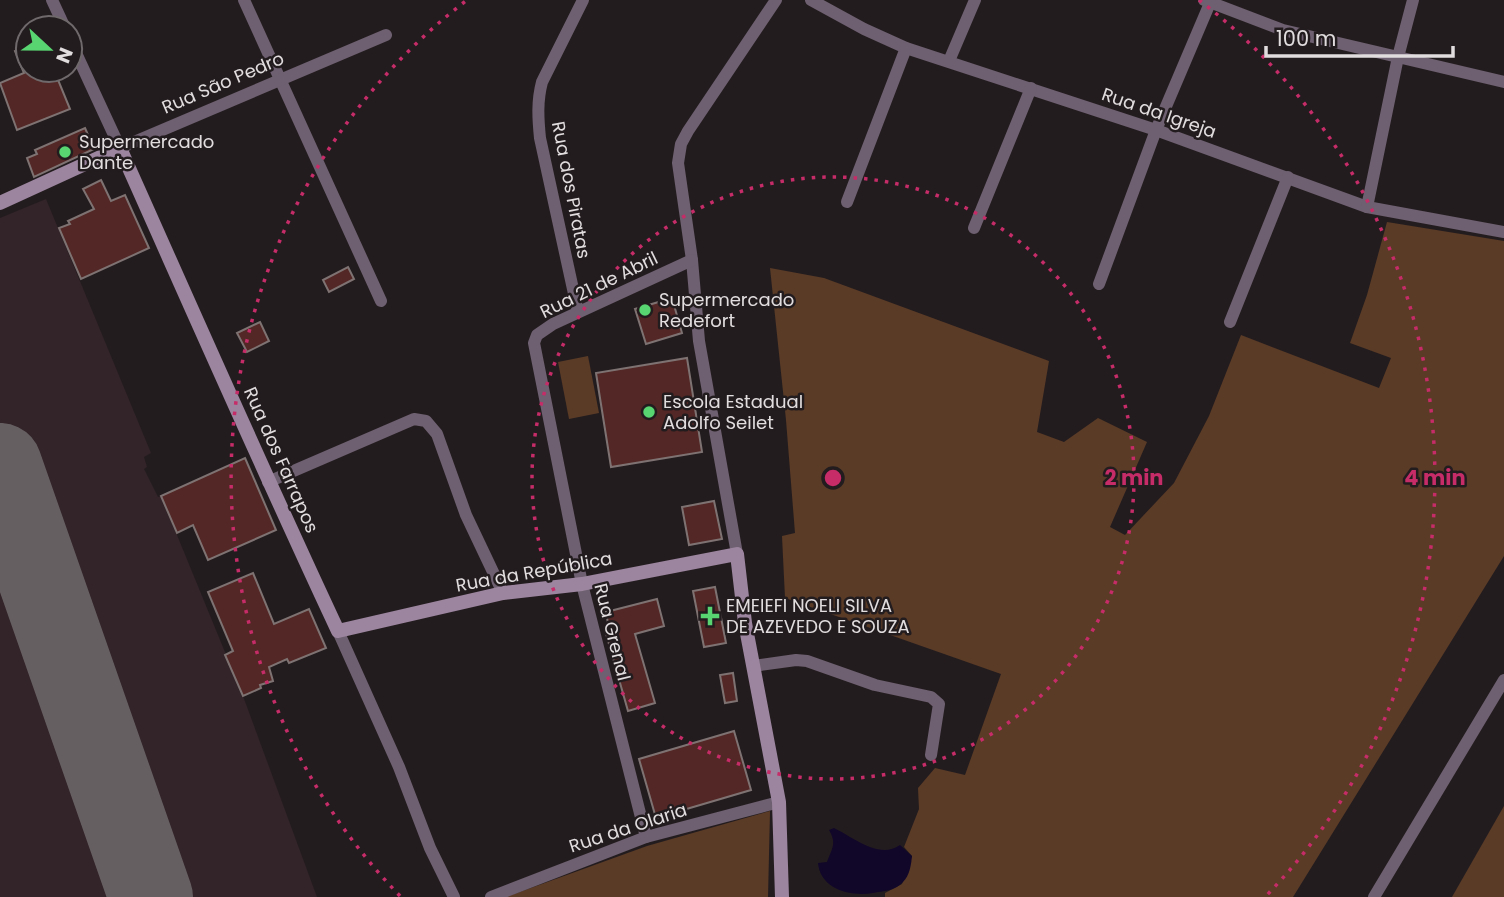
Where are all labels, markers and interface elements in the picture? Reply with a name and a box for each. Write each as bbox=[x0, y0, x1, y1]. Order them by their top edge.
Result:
north arrow bbox=[14, 14, 84, 84]
scale bar bbox=[1266, 14, 1453, 58]
text: 100 m bbox=[1276, 24, 1336, 53]
text: N bbox=[49, 43, 79, 67]
street label: Rua São Pedro bbox=[158, 46, 288, 120]
street label: Rua da Igreja bbox=[1099, 81, 1220, 144]
street label: Rua dos Piratas bbox=[546, 119, 597, 261]
place label: Supermercado Dante bbox=[79, 129, 214, 175]
marker: Supermercado Dante bbox=[57, 144, 73, 160]
street label: Rua 21 de Abril bbox=[536, 245, 662, 324]
place label: Supermercado Redefort bbox=[659, 287, 794, 333]
marker: Supermercado Redefort bbox=[637, 302, 653, 318]
street label: Rua dos Farrapos bbox=[238, 383, 325, 537]
place label: Escola Estadual Adolfo Seilet bbox=[663, 389, 803, 435]
marker: Escola Estadual Adolfo Seilet bbox=[641, 404, 657, 420]
text: 2 min bbox=[1104, 463, 1164, 492]
text: 4 min bbox=[1404, 463, 1466, 492]
centre of rings bbox=[821, 466, 845, 490]
street label: Rua da República bbox=[454, 545, 614, 598]
street label: Rua Grenal bbox=[588, 581, 637, 683]
place label: EMEIEFI NOELI SILVA DE AZEVEDO E SOUZA bbox=[726, 593, 910, 639]
marker: EMEIEFI NOELI SILVA DE AZEVEDO E SOUZA bbox=[700, 606, 720, 626]
street label: Rua da Olaria bbox=[566, 797, 690, 858]

